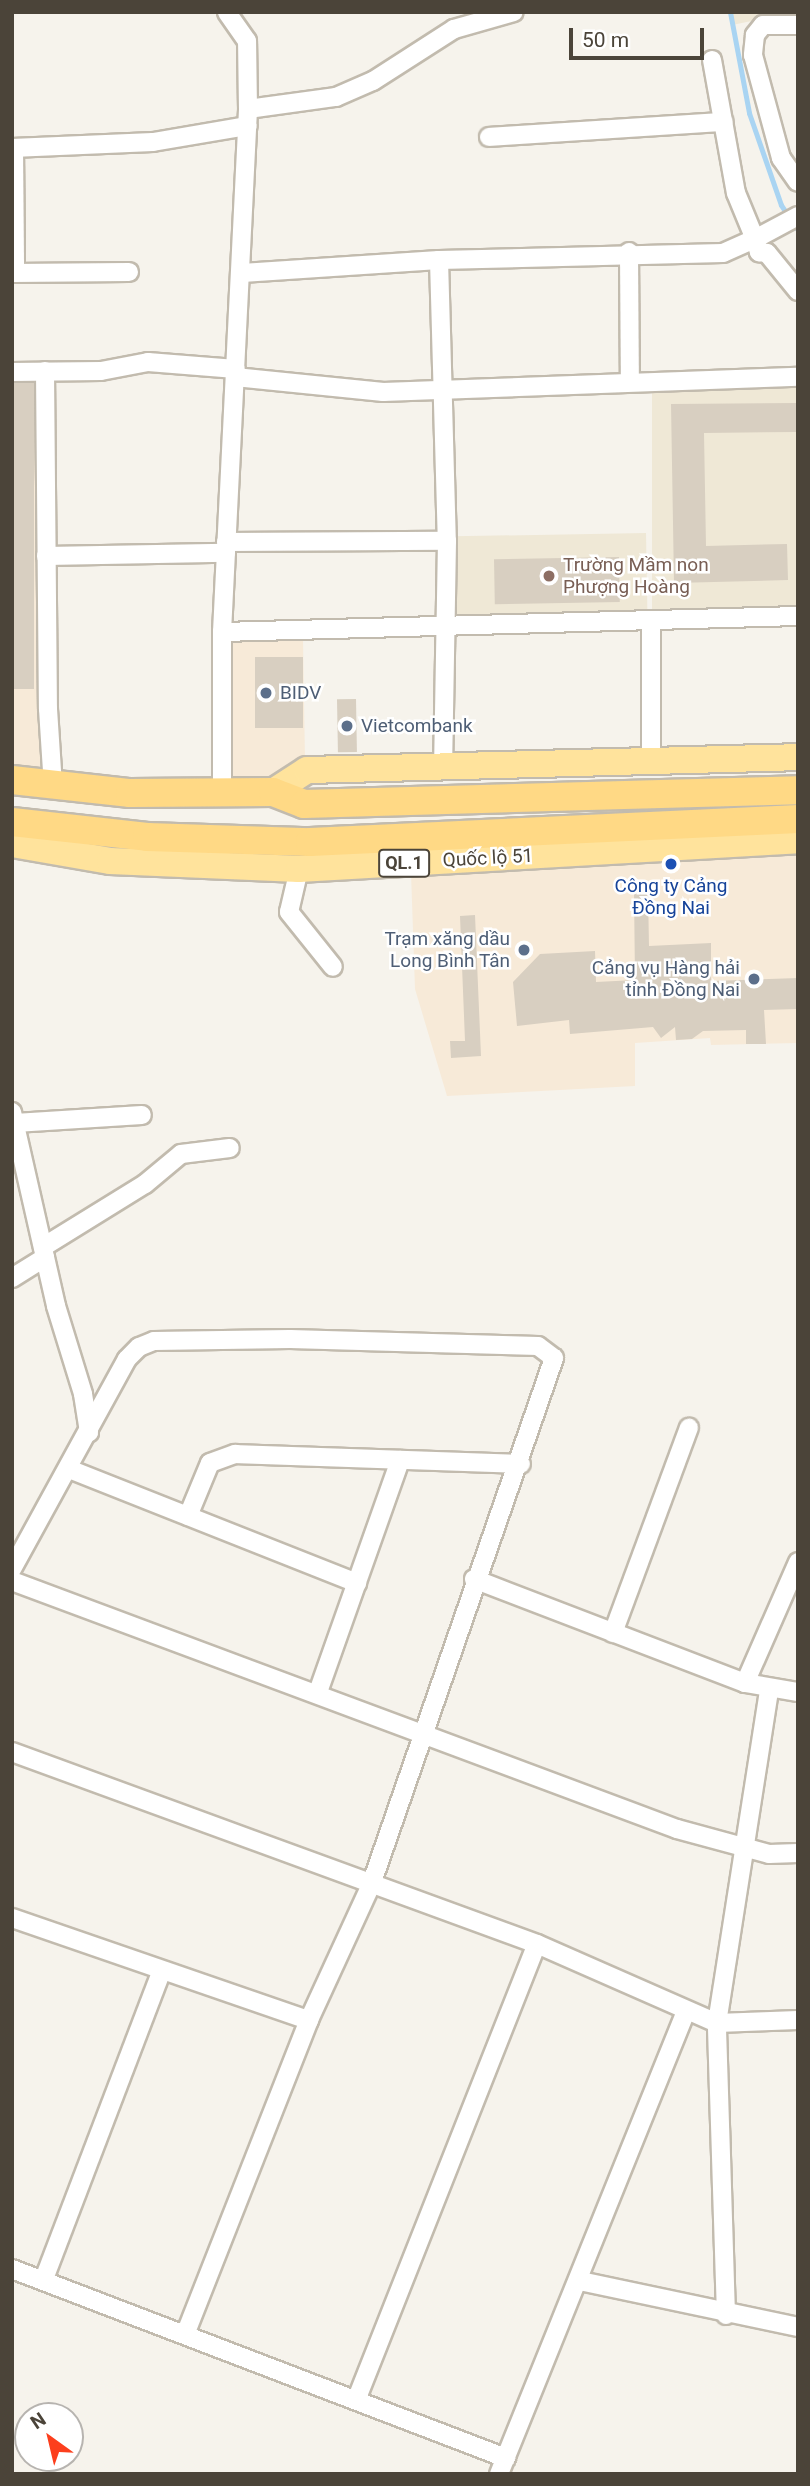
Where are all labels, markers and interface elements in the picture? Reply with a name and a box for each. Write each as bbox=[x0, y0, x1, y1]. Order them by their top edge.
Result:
scale bar bbox=[572, 14, 707, 58]
text: 50 m bbox=[582, 28, 629, 52]
place label: Trường Mầm non Phượng Hoàng bbox=[563, 554, 709, 598]
marker: Trường Mầm non Phượng Hoàng bbox=[541, 568, 557, 584]
place label: BIDV bbox=[280, 682, 321, 704]
marker: BIDV bbox=[258, 685, 274, 701]
place label: Vietcombank bbox=[361, 715, 473, 737]
marker: Vietcombank bbox=[339, 718, 355, 734]
street label: Quốc lộ 51 bbox=[442, 844, 534, 872]
road number: QL.1 bbox=[378, 848, 430, 878]
marker: Công ty Cảng Đồng Nai bbox=[663, 856, 679, 872]
place label: Công ty Cảng Đồng Nai bbox=[615, 875, 727, 919]
place label: Trạm xăng dầu Long Bình Tân bbox=[384, 928, 510, 972]
marker: Trạm xăng dầu Long Bình Tân bbox=[516, 942, 532, 958]
place label: Cảng vụ Hàng hải tỉnh Đồng Nai bbox=[592, 957, 740, 1001]
marker: Cảng vụ Hàng hải tỉnh Đồng Nai bbox=[746, 971, 762, 987]
north arrow bbox=[14, 2402, 84, 2472]
text: N bbox=[26, 2408, 50, 2434]

